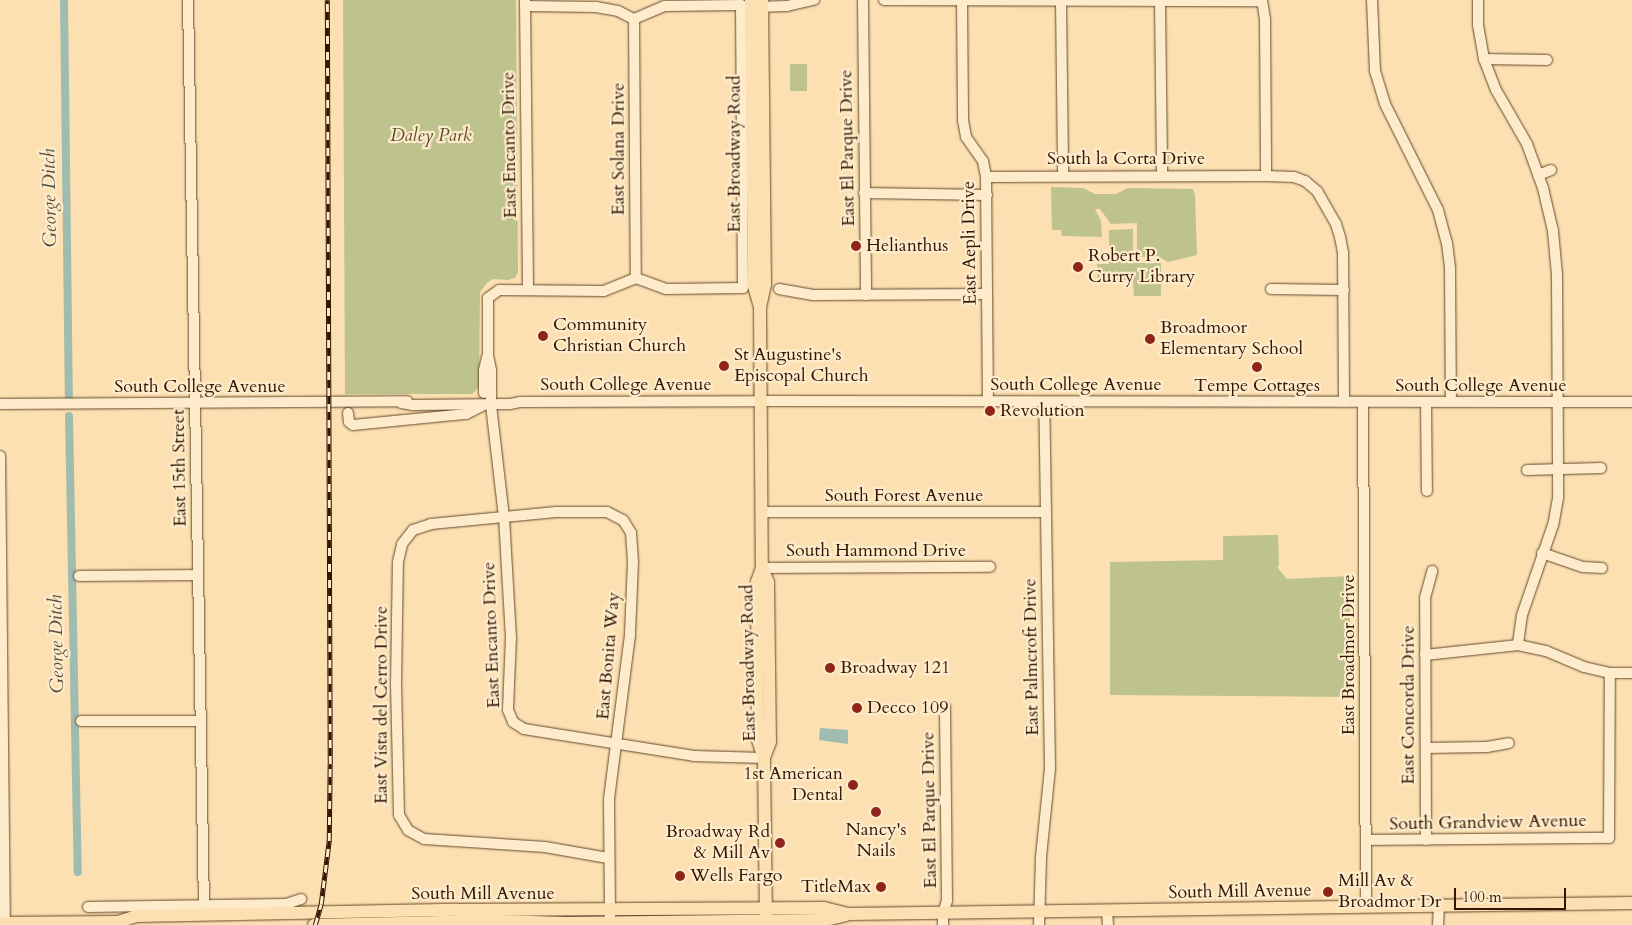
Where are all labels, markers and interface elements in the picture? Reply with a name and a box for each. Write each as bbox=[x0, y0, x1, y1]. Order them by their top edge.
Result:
street label: East El Parque Drive bbox=[836, 69, 860, 227]
street label: East Encanto Drive bbox=[498, 71, 522, 219]
street label: East Broadway Road bbox=[724, 75, 746, 233]
street label: East Solana Drive bbox=[608, 83, 630, 215]
park label: Daley Park bbox=[390, 125, 472, 147]
water label: George Ditch bbox=[38, 148, 62, 248]
street label: South la Corta Drive bbox=[1047, 148, 1205, 170]
street label: East Aepli Drive bbox=[958, 181, 982, 305]
place label: Helianthus bbox=[866, 235, 948, 257]
marker: Helianthus bbox=[850, 240, 862, 252]
place label: Robert P. Curry Library bbox=[1088, 246, 1195, 288]
marker: Robert P. Curry Library bbox=[1072, 261, 1084, 273]
place label: Community Christian Church bbox=[553, 315, 686, 358]
place label: Broadmoor Elementary School bbox=[1160, 318, 1303, 360]
marker: Community Christian Church bbox=[537, 330, 549, 342]
marker: Broadmoor Elementary School bbox=[1144, 333, 1156, 345]
place label: St Augustine's Episcopal Church bbox=[734, 345, 869, 388]
marker: St Augustine's Episcopal Church bbox=[718, 360, 730, 372]
marker: Tempe Cottages bbox=[1251, 361, 1263, 373]
street label: South College Avenue bbox=[540, 374, 712, 396]
street label: South College Avenue bbox=[990, 374, 1162, 396]
place label: Tempe Cottages bbox=[1194, 375, 1320, 397]
street label: South College Avenue bbox=[1395, 375, 1567, 397]
street label: South College Avenue bbox=[114, 376, 286, 398]
place label: Revolution bbox=[1000, 400, 1085, 422]
marker: Revolution bbox=[984, 405, 996, 417]
street label: East 15th Street bbox=[168, 409, 192, 527]
street label: South Forest Avenue bbox=[825, 485, 983, 507]
street label: South Hammond Drive bbox=[786, 540, 966, 562]
street label: East Encanto Drive bbox=[479, 561, 505, 709]
street label: East Broadmor Drive bbox=[1338, 574, 1360, 736]
street label: East Palmcroft Drive bbox=[1020, 578, 1044, 736]
street label: East Broadway Road bbox=[737, 584, 761, 742]
street label: East Bonita Way bbox=[593, 591, 625, 721]
water label: George Ditch bbox=[45, 594, 69, 694]
street label: East Vista del Cerro Drive bbox=[371, 606, 393, 804]
street label: East Concorda Drive bbox=[1398, 625, 1420, 785]
place label: Broadway 121 bbox=[840, 657, 950, 679]
marker: Broadway 121 bbox=[824, 662, 836, 674]
place label: Decco 109 bbox=[867, 697, 948, 719]
marker: Decco 109 bbox=[851, 702, 863, 714]
street label: East El Parque Drive bbox=[918, 731, 942, 889]
place label: 1st American Dental bbox=[743, 764, 843, 806]
marker: 1st American Dental bbox=[847, 779, 859, 791]
marker: Nancy's Nails bbox=[870, 806, 882, 818]
street label: South Grandview Avenue bbox=[1389, 810, 1587, 836]
place label: Nancy's Nails bbox=[845, 820, 907, 862]
place label: Broadway Rd & Mill Av bbox=[666, 822, 770, 864]
marker: Broadway Rd & Mill Av bbox=[774, 837, 786, 849]
place label: Wells Fargo bbox=[690, 865, 782, 887]
marker: Wells Fargo bbox=[674, 870, 686, 882]
place label: Mill Av & Broadmor Dr bbox=[1338, 871, 1441, 914]
place label: TitleMax bbox=[801, 876, 871, 898]
scale bar bbox=[1457, 878, 1570, 910]
street label: South Mill Avenue bbox=[1168, 880, 1312, 904]
marker: TitleMax bbox=[875, 881, 887, 893]
street label: South Mill Avenue bbox=[411, 883, 555, 905]
marker: Mill Av & Broadmor Dr bbox=[1322, 886, 1334, 898]
text: 100 m bbox=[1462, 887, 1502, 907]

